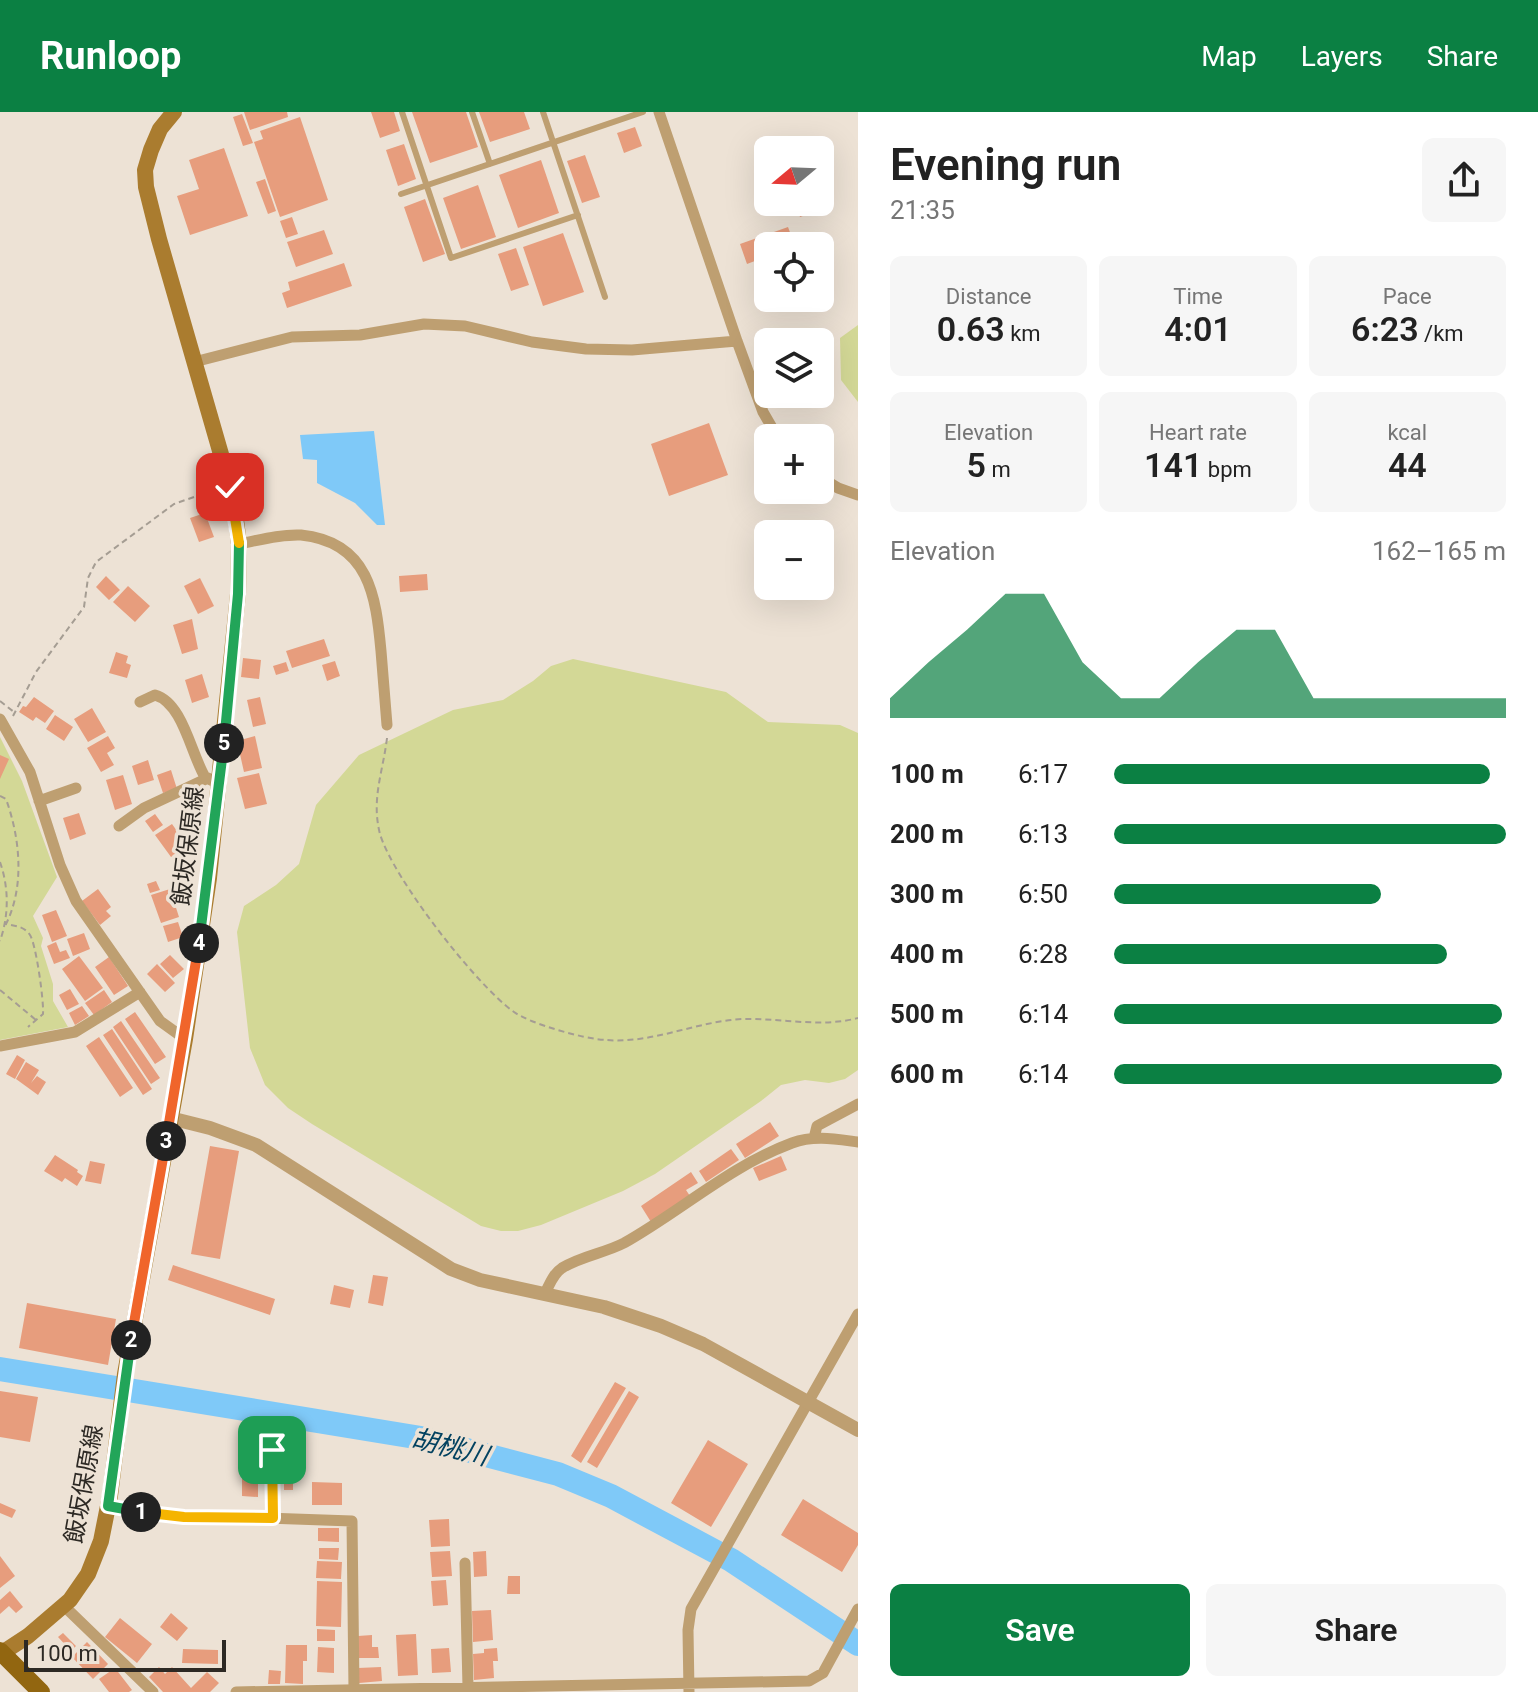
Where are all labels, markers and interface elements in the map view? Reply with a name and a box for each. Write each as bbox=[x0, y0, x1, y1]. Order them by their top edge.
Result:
text: Runloop bbox=[40, 34, 181, 78]
text: Map bbox=[1201, 40, 1257, 73]
text: Layers bbox=[1301, 40, 1383, 73]
text: Share bbox=[1427, 40, 1498, 73]
north arrow bbox=[754, 136, 834, 216]
map controls bbox=[754, 136, 834, 600]
button: share bbox=[1422, 138, 1506, 222]
text: Evening run bbox=[890, 139, 1121, 191]
text: 21:35 bbox=[890, 195, 955, 225]
button: locate bbox=[754, 232, 834, 312]
text: Distance bbox=[946, 284, 1031, 309]
text: Time bbox=[1173, 284, 1223, 309]
text: Pace bbox=[1383, 284, 1432, 309]
text: 0.63 bbox=[937, 309, 1005, 349]
text: 4:01 bbox=[1164, 309, 1232, 349]
text: 6:23 bbox=[1351, 309, 1419, 349]
text: km bbox=[1005, 321, 1041, 346]
text: /km bbox=[1419, 321, 1464, 346]
button: layers bbox=[754, 328, 834, 408]
text: Elevation bbox=[944, 420, 1033, 445]
text: Heart rate bbox=[1149, 420, 1247, 445]
text: kcal bbox=[1387, 420, 1427, 445]
button: + bbox=[754, 424, 834, 504]
text: 5 bbox=[967, 445, 986, 485]
text: 141 bbox=[1144, 445, 1202, 485]
text: 44 bbox=[1388, 445, 1427, 485]
pin bbox=[196, 453, 264, 521]
text: m bbox=[986, 457, 1011, 482]
text: bpm bbox=[1202, 457, 1252, 482]
icon: check bbox=[208, 465, 252, 509]
button: − bbox=[754, 520, 834, 600]
text: Elevation bbox=[890, 536, 995, 566]
text: 162–165 m bbox=[1372, 536, 1506, 566]
pin: 5 bbox=[204, 723, 244, 763]
text: 5 bbox=[218, 730, 230, 755]
text: 100 m bbox=[890, 759, 964, 789]
text: 6:17 bbox=[1018, 759, 1068, 789]
street label: 飯坂保原線 bbox=[167, 785, 209, 907]
text: 200 m bbox=[890, 819, 964, 849]
text: 6:13 bbox=[1018, 819, 1068, 849]
text: 300 m bbox=[890, 879, 964, 909]
text: 6:50 bbox=[1018, 879, 1068, 909]
pin: 4 bbox=[179, 923, 219, 963]
text: 4 bbox=[193, 930, 205, 955]
text: 400 m bbox=[890, 939, 964, 969]
text: 6:28 bbox=[1018, 939, 1068, 969]
text: 500 m bbox=[890, 999, 964, 1029]
text: 6:14 bbox=[1018, 999, 1068, 1029]
text: 600 m bbox=[890, 1059, 964, 1089]
text: 6:14 bbox=[1018, 1059, 1068, 1089]
pin: 3 bbox=[146, 1121, 186, 1161]
text: 3 bbox=[160, 1128, 172, 1153]
pin: 2 bbox=[111, 1320, 151, 1360]
text: 2 bbox=[125, 1327, 137, 1352]
pin bbox=[238, 1416, 306, 1484]
street label: 飯坂保原線 bbox=[60, 1422, 108, 1546]
water label: 胡桃川 bbox=[409, 1423, 494, 1472]
icon: arrive bbox=[250, 1428, 294, 1472]
pin: 1 bbox=[121, 1492, 161, 1532]
text: 1 bbox=[135, 1499, 147, 1524]
button: Save bbox=[890, 1584, 1190, 1676]
button: Share bbox=[1206, 1584, 1506, 1676]
scale bar bbox=[24, 1636, 226, 1672]
text: 100 m bbox=[36, 1641, 98, 1666]

